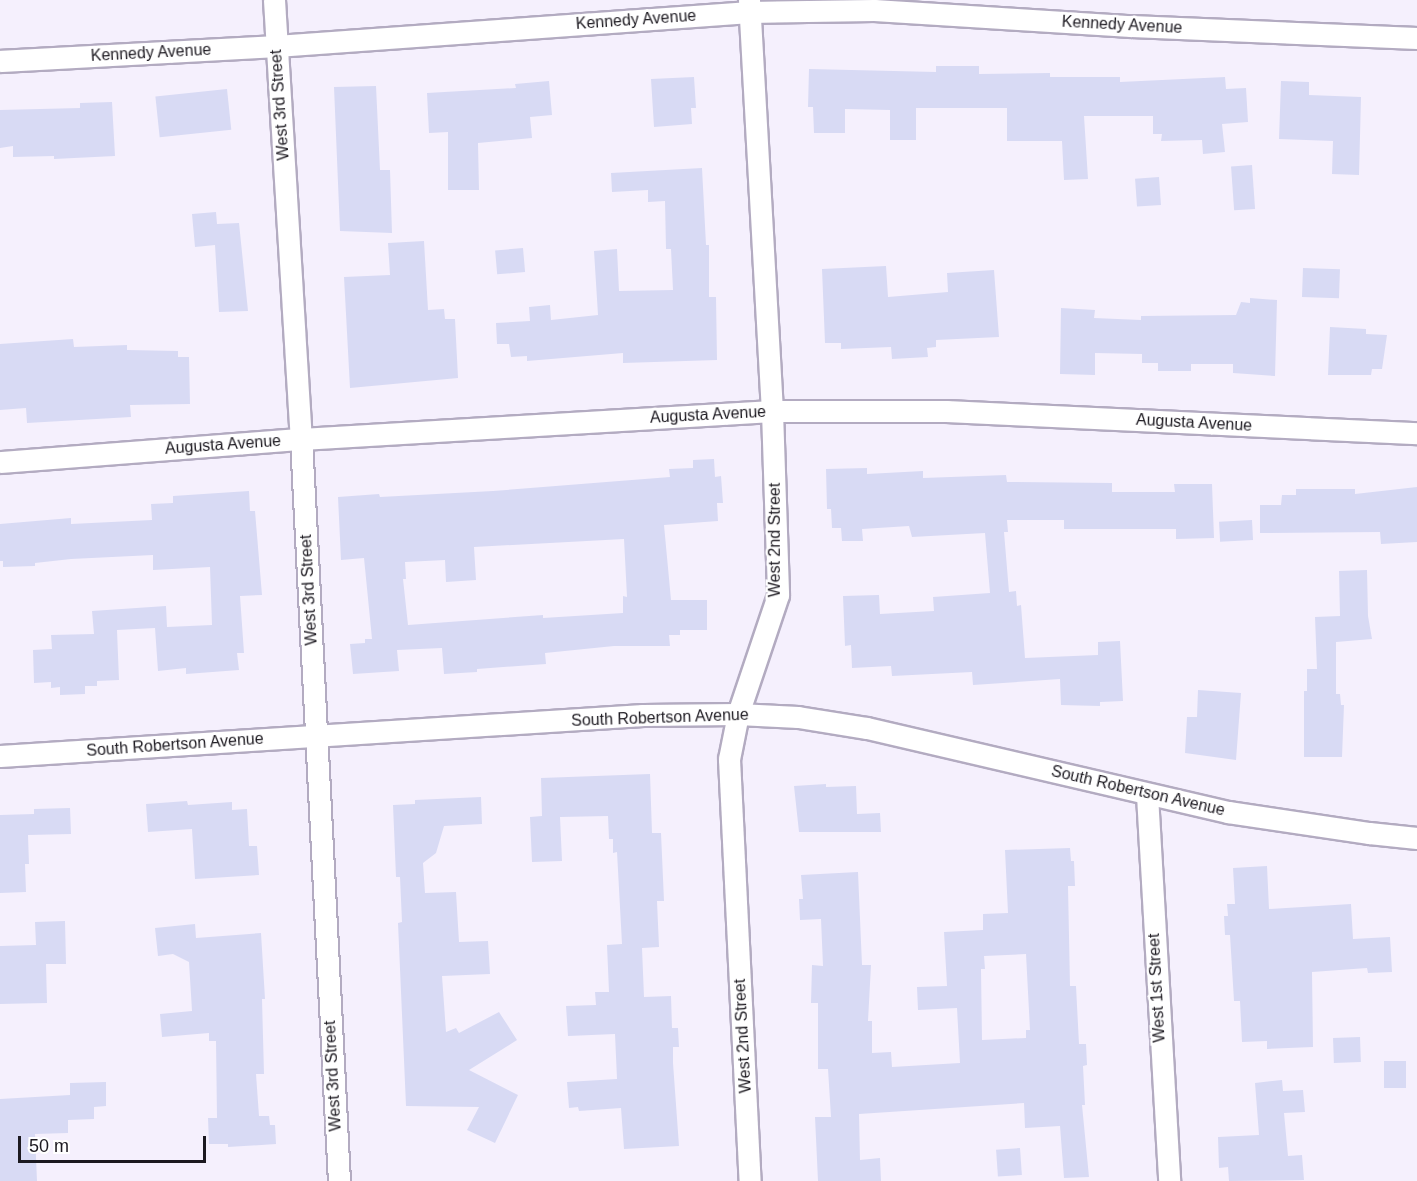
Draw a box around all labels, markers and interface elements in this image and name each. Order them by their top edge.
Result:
street label: Kennedy Avenue [575,6,697,34]
street label: Kennedy Avenue [1061,12,1183,38]
street label: Kennedy Avenue [90,40,212,66]
street label: West 3rd Street [267,49,293,161]
street label: Augusta Avenue [649,402,767,428]
street label: Augusta Avenue [1135,410,1253,436]
street label: Augusta Avenue [164,431,282,459]
street label: West 2nd Street [765,483,785,597]
street label: West 3rd Street [297,534,321,646]
street label: South Robertson Avenue [570,705,750,731]
street label: South Robertson Avenue [85,729,265,761]
street label: South Robertson Avenue [1049,762,1227,820]
street label: West 1st Street [1145,933,1169,1043]
street label: West 2nd Street [730,978,756,1094]
street label: West 3rd Street [321,1020,345,1132]
scale bar [21,1124,208,1162]
text: 50 m [29,1136,69,1156]

